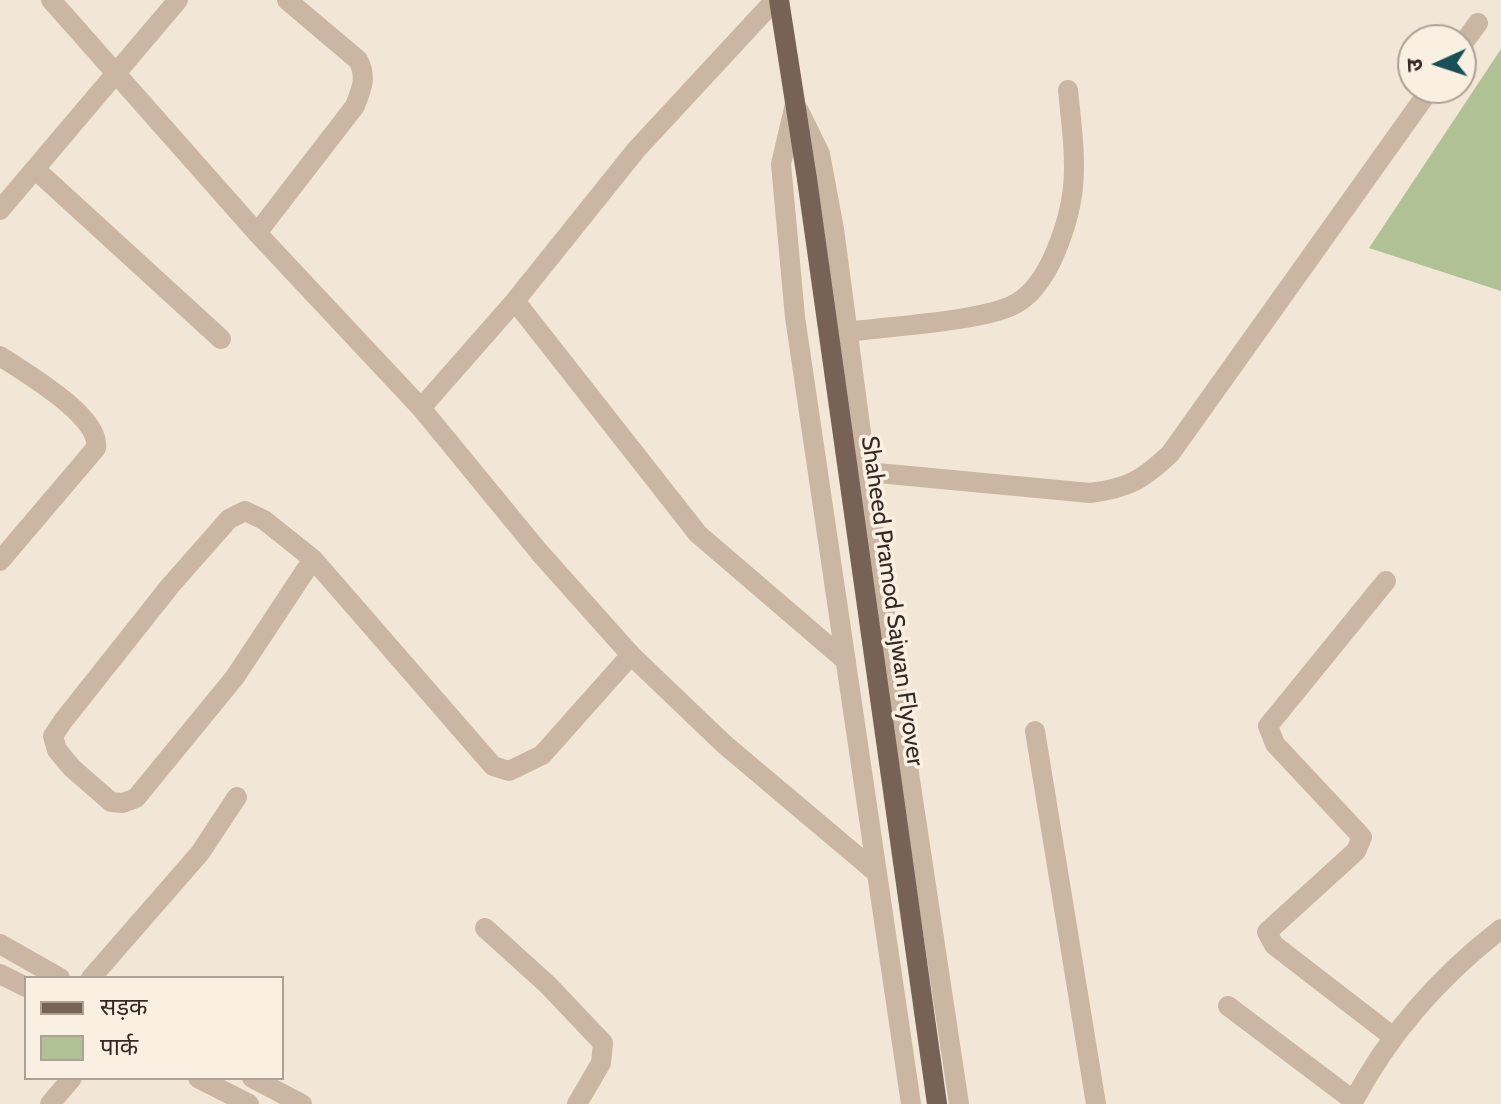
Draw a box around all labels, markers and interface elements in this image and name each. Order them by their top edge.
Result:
north arrow [1397,24,1477,104]
text: उ [1401,58,1428,72]
street label: Shaheed Pramod Sajwan Flyover [855,434,929,768]
legend [24,976,284,1080]
text: सड़क [100,992,148,1021]
text: पार्क [100,1032,138,1061]

